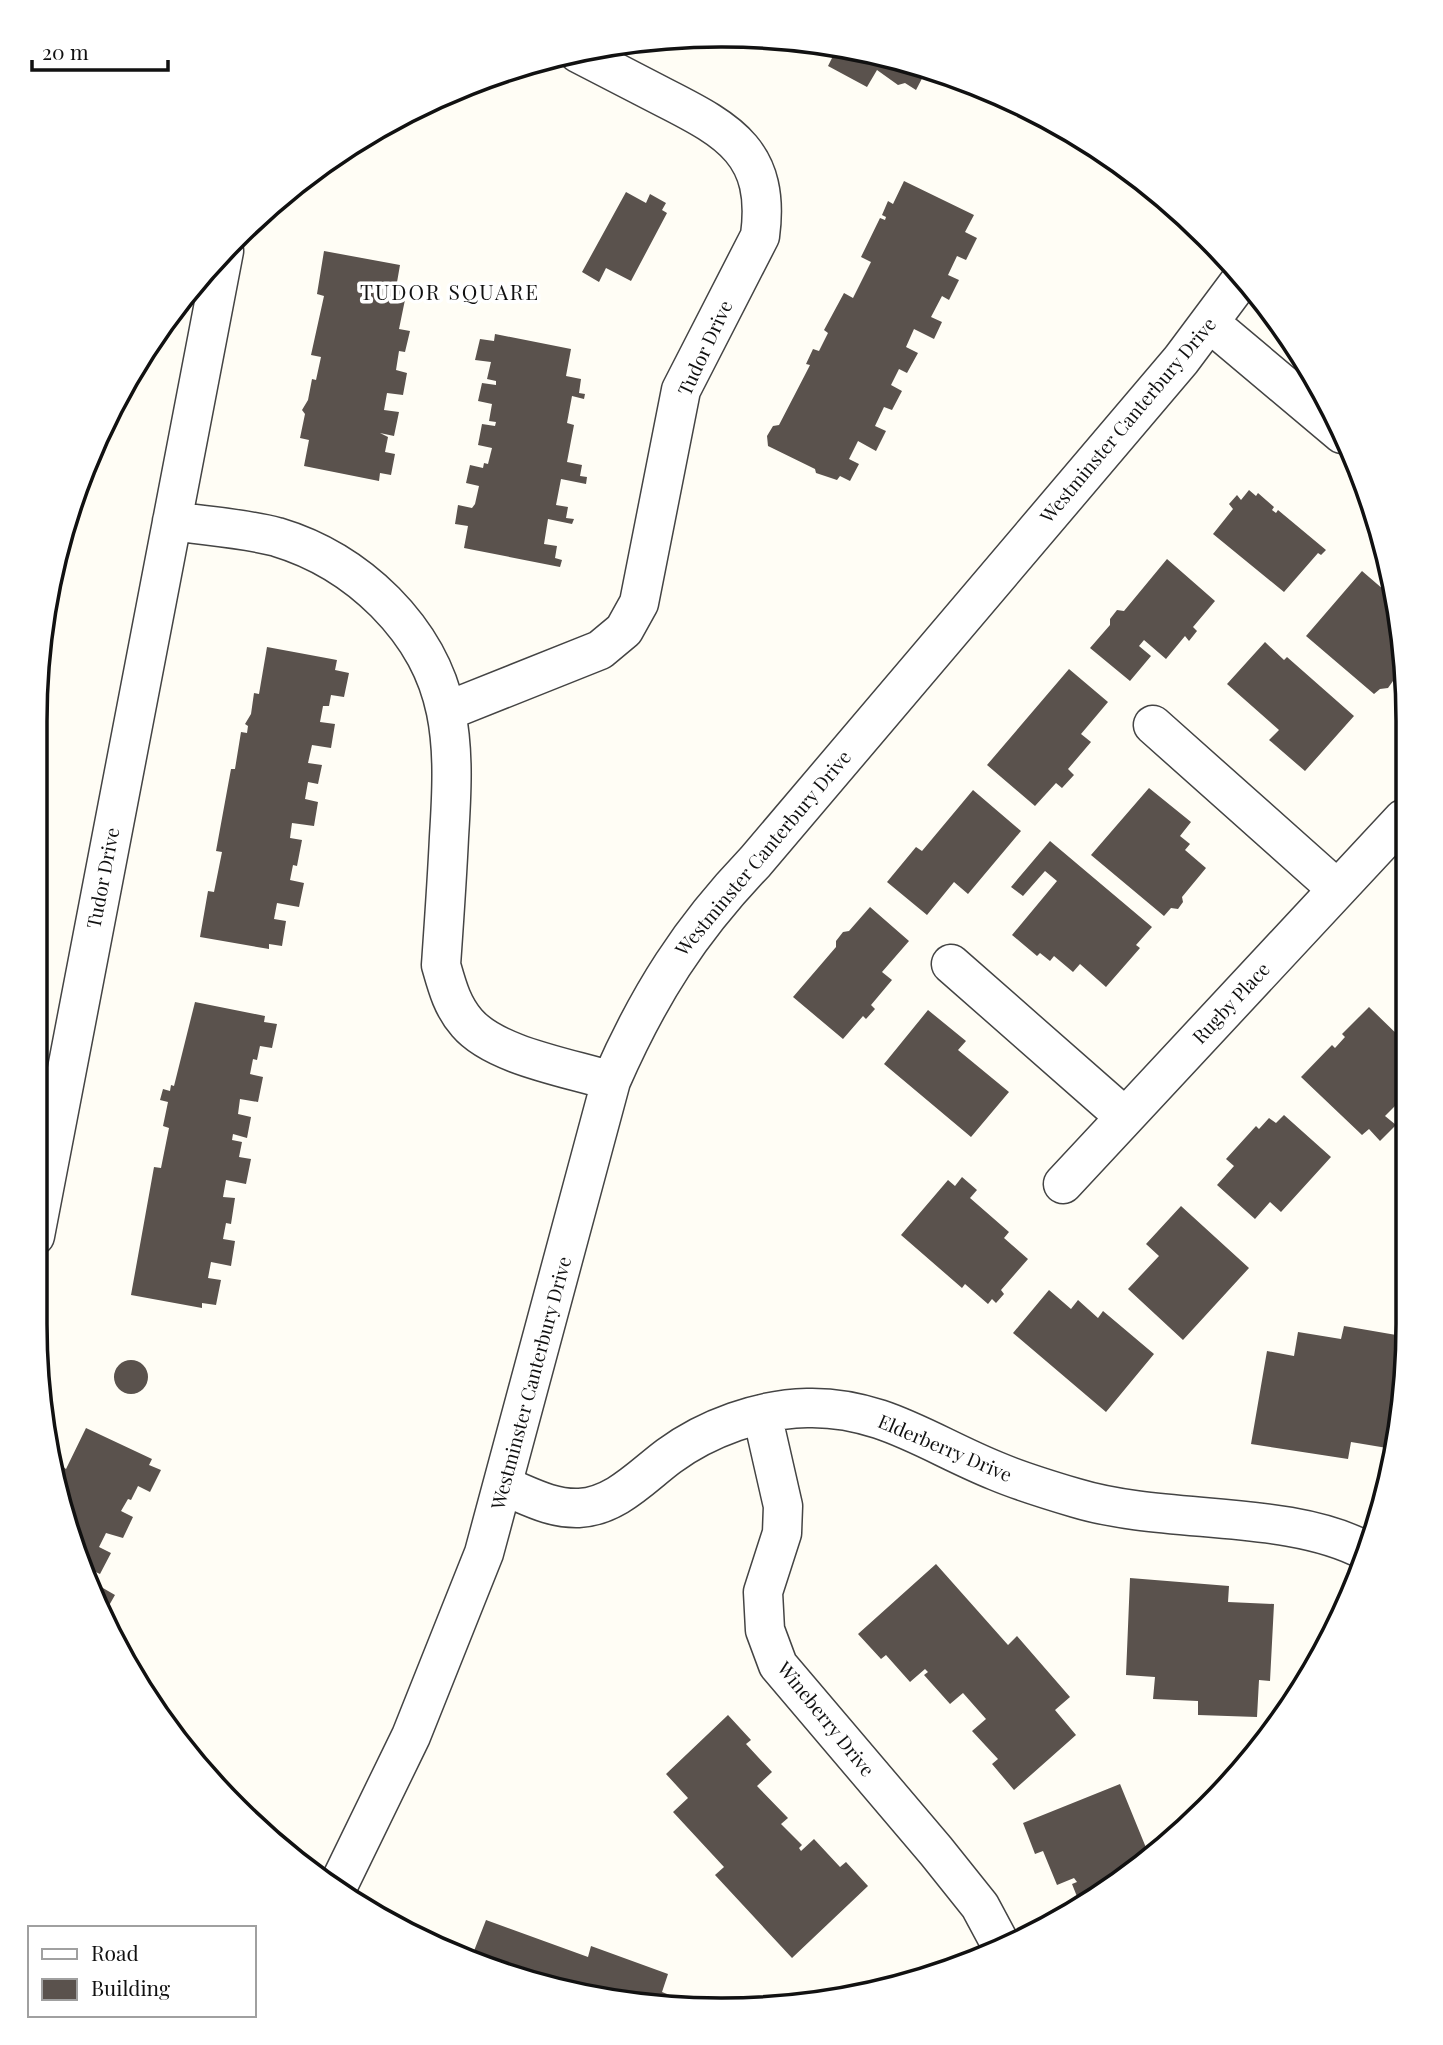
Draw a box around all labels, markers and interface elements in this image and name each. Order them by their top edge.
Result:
scale bar [32,28,168,72]
text: 20 m [42,37,89,65]
district label: TUDOR SQUARE [360,277,540,305]
street label: Tudor Drive [671,296,737,399]
street label: Westminster Canterbury Drive [1033,311,1221,528]
street label: Westminster Canterbury Drive [668,744,856,961]
street label: Tudor Drive [80,825,125,930]
street label: Rugby Place [1186,956,1275,1049]
street label: Westminster Canterbury Drive [483,1253,576,1513]
street label: Elderberry Drive [874,1407,1016,1487]
street label: Wineberry Drive [772,1655,881,1781]
legend [28,1926,256,2017]
text: Road [91,1938,139,1966]
text: Building [91,1973,170,2001]

